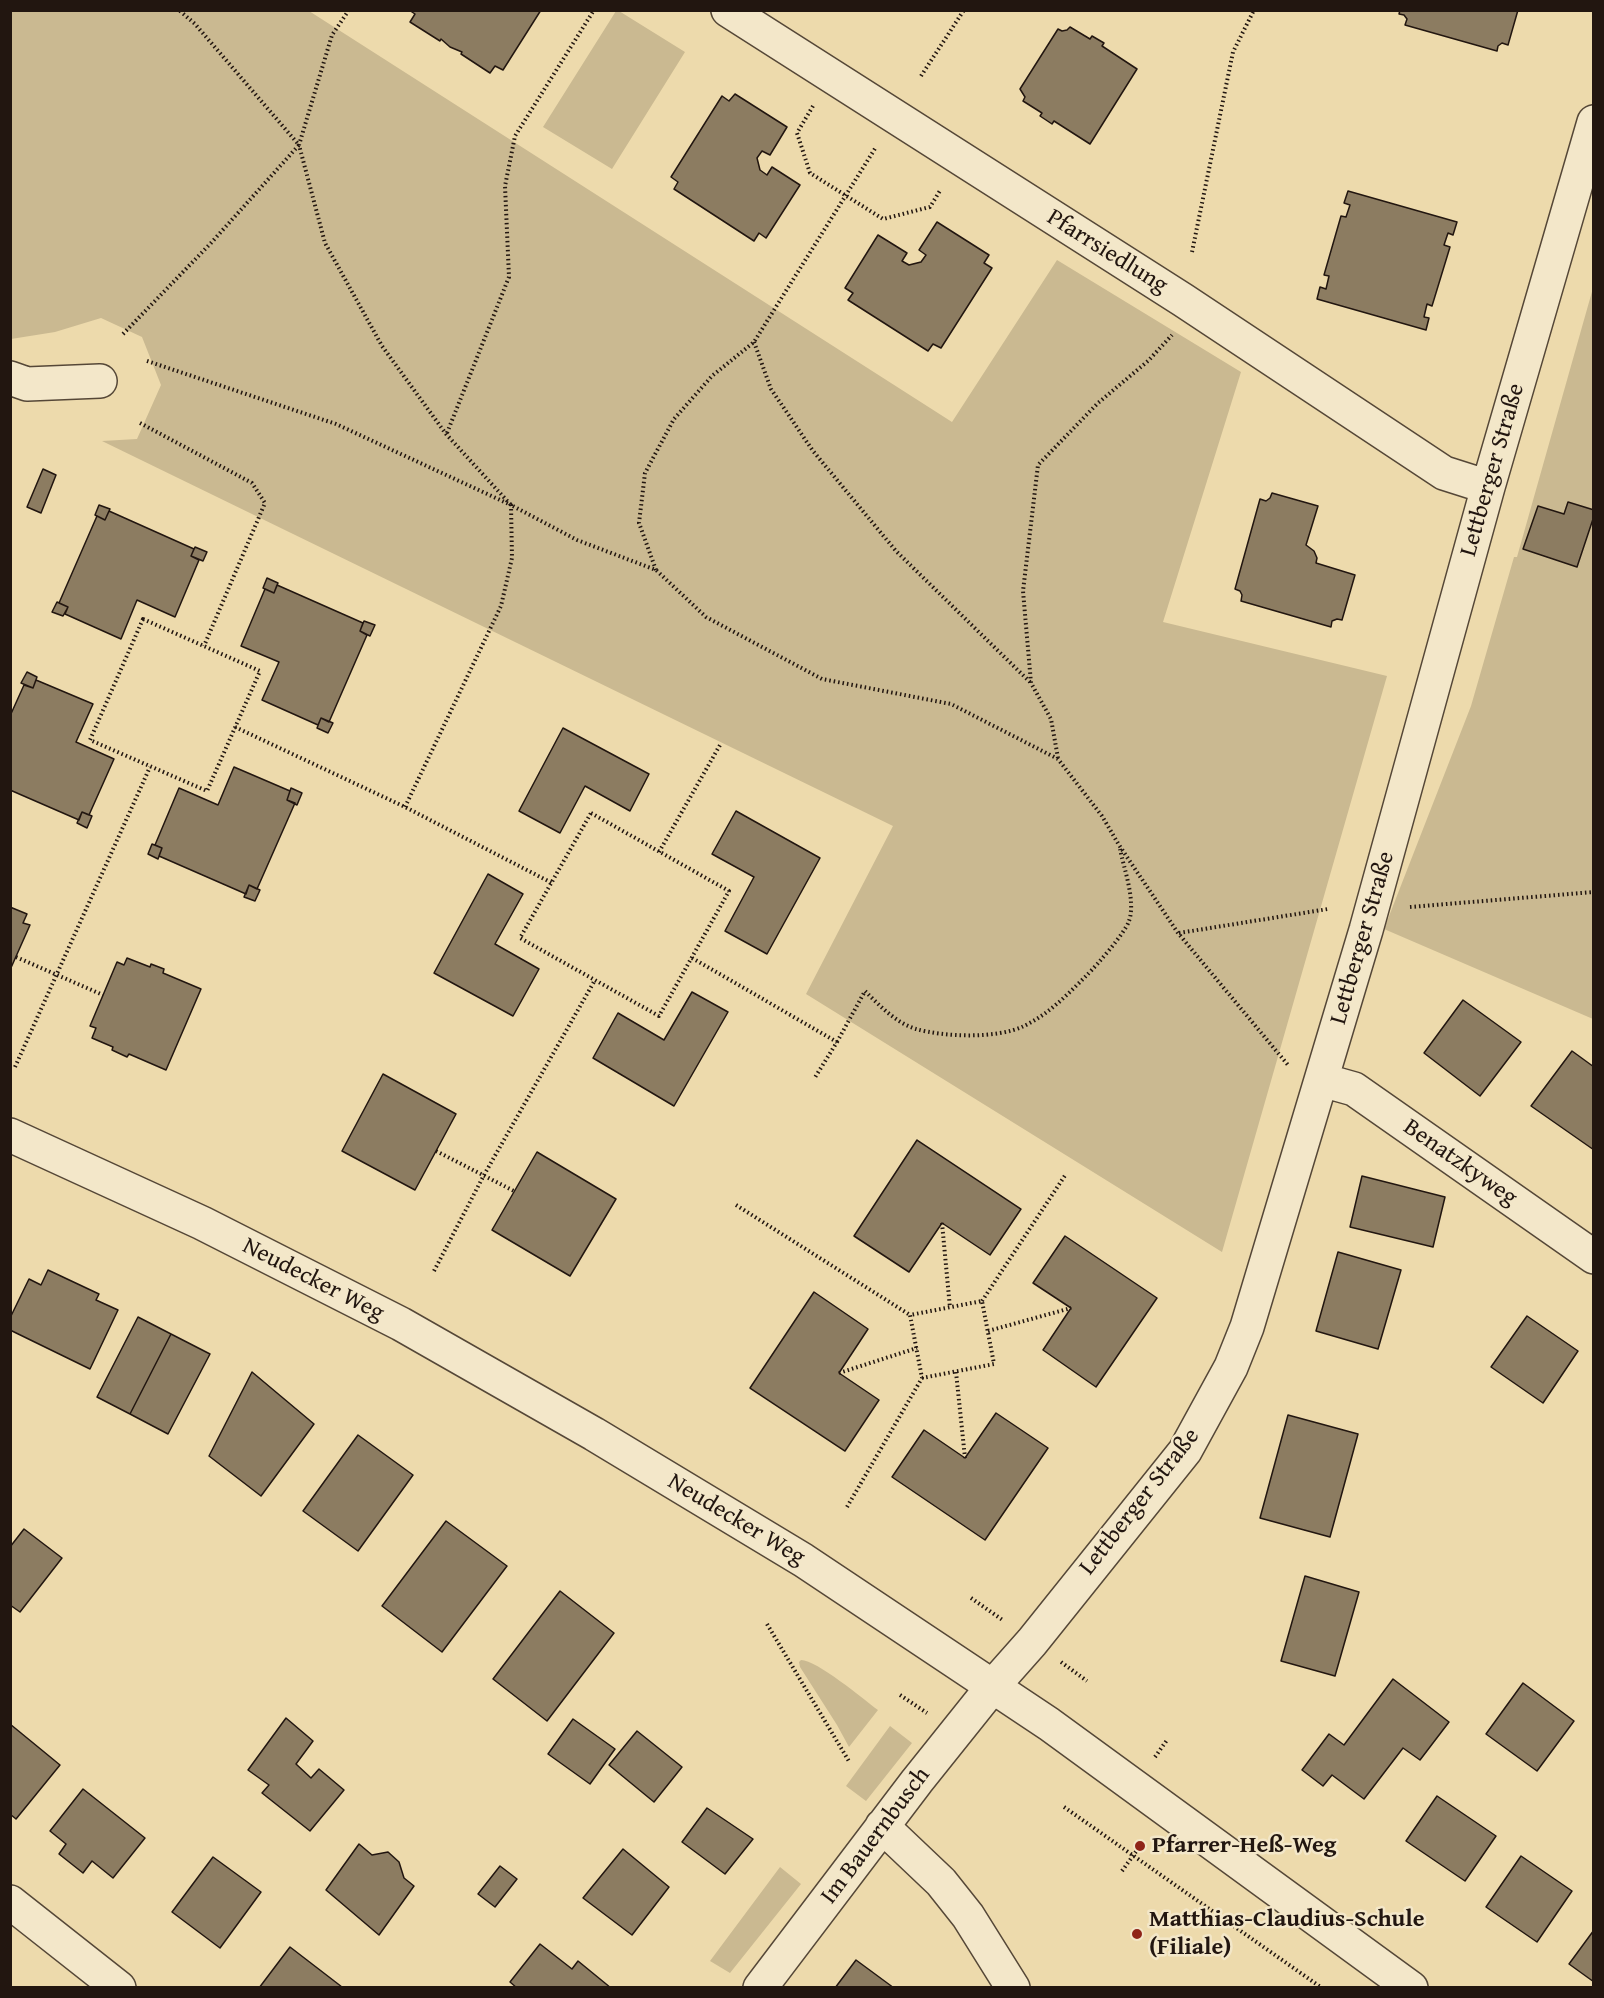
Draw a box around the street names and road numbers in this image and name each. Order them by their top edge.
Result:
street label: Pfarrsiedlung [1041,203,1173,301]
street label: Lettberger Straße [1455,380,1531,560]
street label: Lettberger Straße [1325,848,1401,1028]
street label: Benatzkyweg [1397,1113,1523,1213]
street label: Neudecker Weg [237,1232,389,1328]
street label: Lettberger Straße [1074,1423,1206,1581]
street label: Neudecker Weg [662,1468,810,1572]
street label: Im Bauernbusch [815,1762,937,1910]

